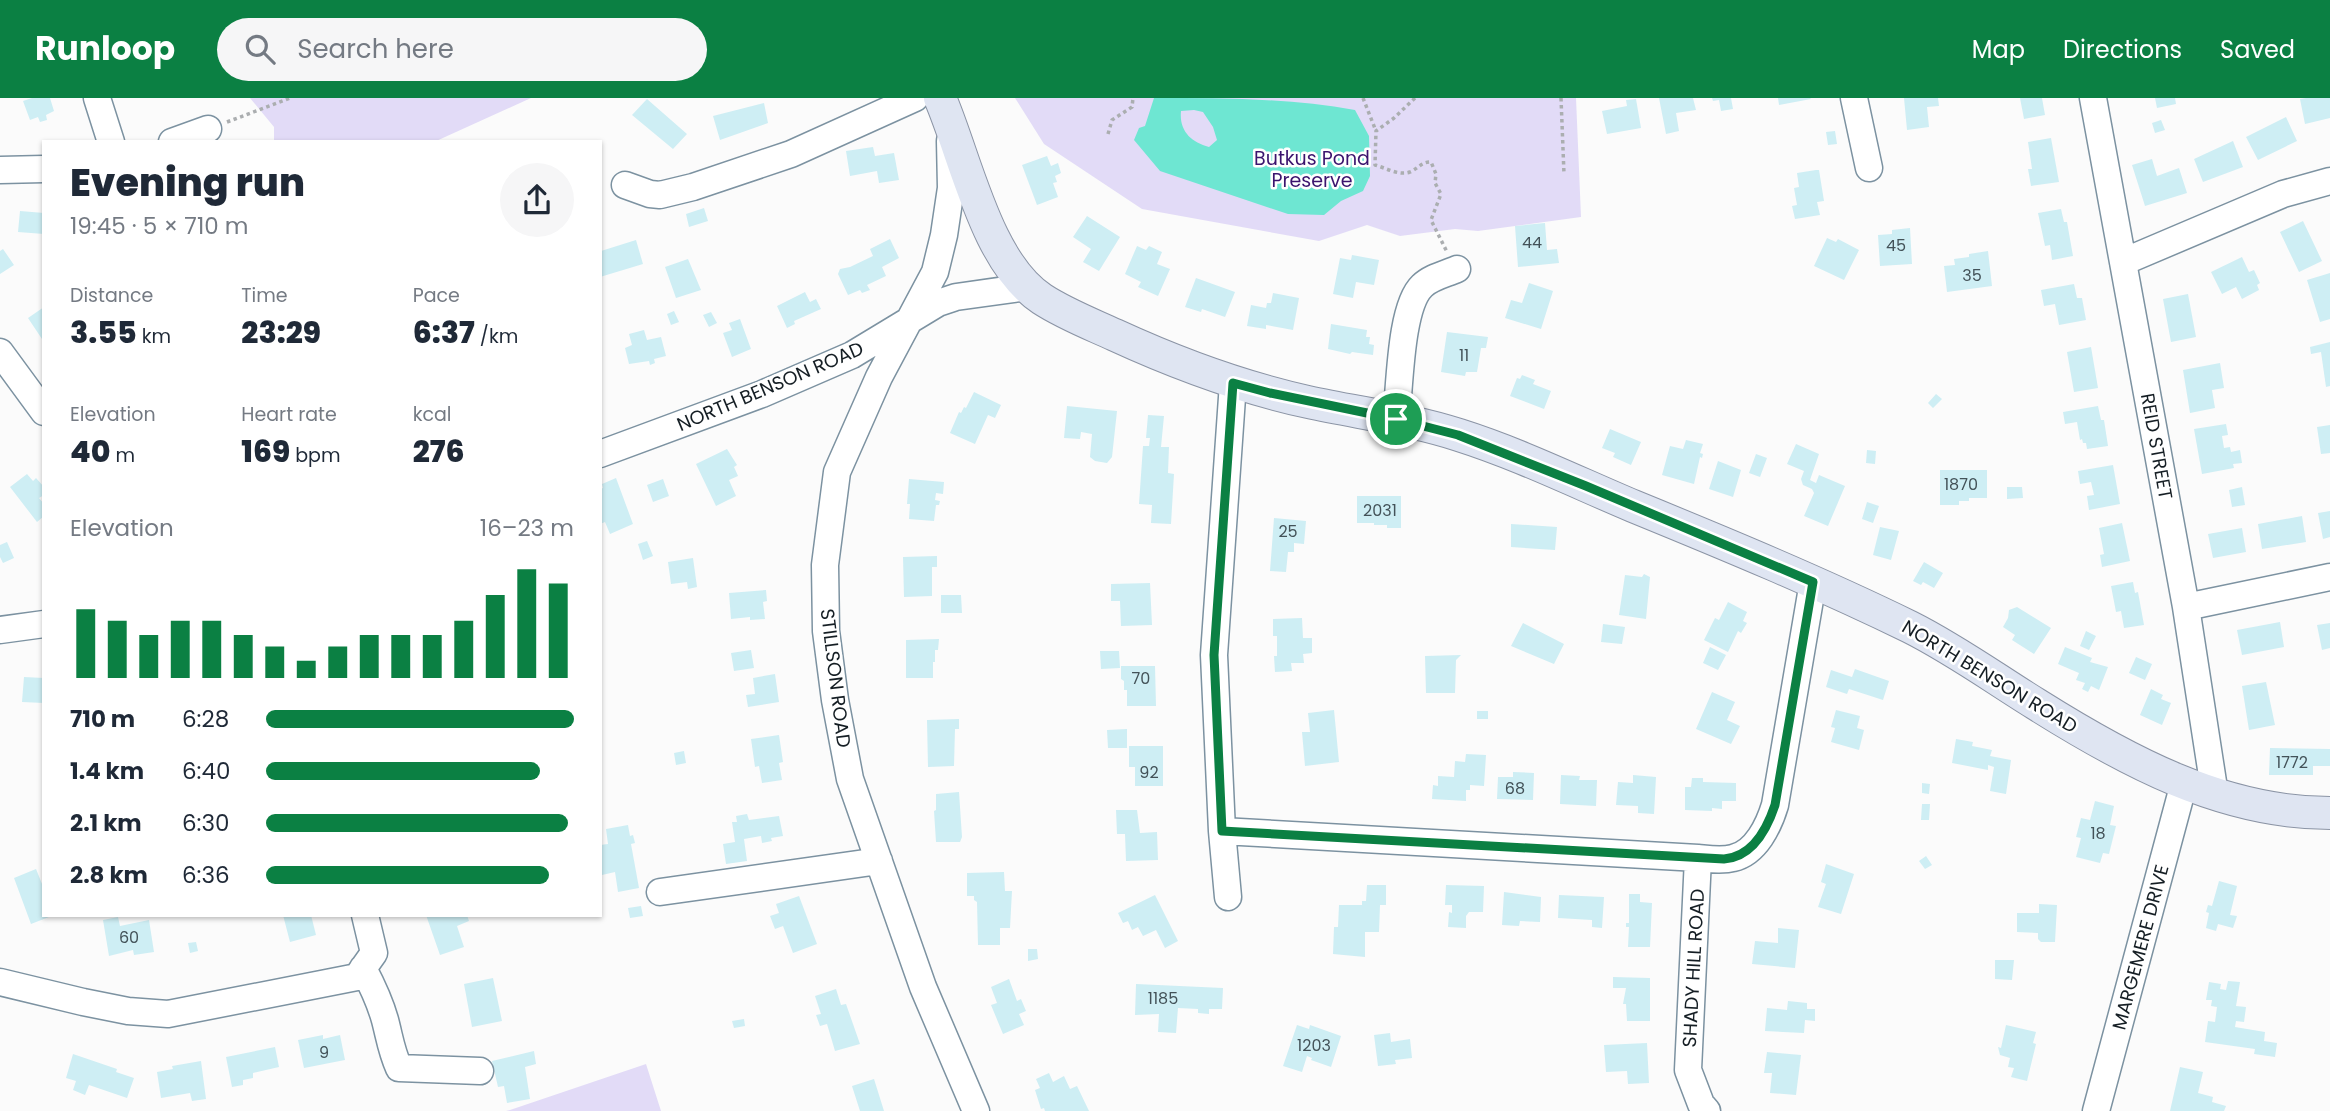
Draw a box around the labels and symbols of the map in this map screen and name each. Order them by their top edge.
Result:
park label: Butkus Pond Preserve [1254,145,1370,194]
house number: 44 [1522,231,1542,254]
house number: 45 [1886,234,1906,257]
house number: 35 [1962,264,1982,287]
street label: NORTH BENSON ROAD [673,335,868,438]
house number: 11 [1459,344,1469,367]
pin [1366,389,1426,449]
street label: REID STREET [2134,391,2179,501]
house number: 1870 [1944,473,1978,496]
house number: 2031 [1363,499,1397,522]
house number: 25 [1278,520,1298,543]
street label: STILLSON ROAD [814,607,857,749]
street label: NORTH BENSON ROAD [1897,613,2083,740]
house number: 70 [1132,667,1150,690]
house number: 1772 [2276,751,2308,774]
house number: 92 [1139,761,1159,784]
house number: 68 [1505,777,1525,800]
house number: 18 [2090,822,2106,845]
street label: MARGEMERE DRIVE [2105,862,2176,1033]
street label: SHADY HILL ROAD [1676,888,1711,1048]
house number: 60 [119,926,139,949]
house number: 1185 [1148,987,1178,1010]
house number: 1203 [1297,1034,1331,1057]
house number: 9 [319,1041,329,1064]

